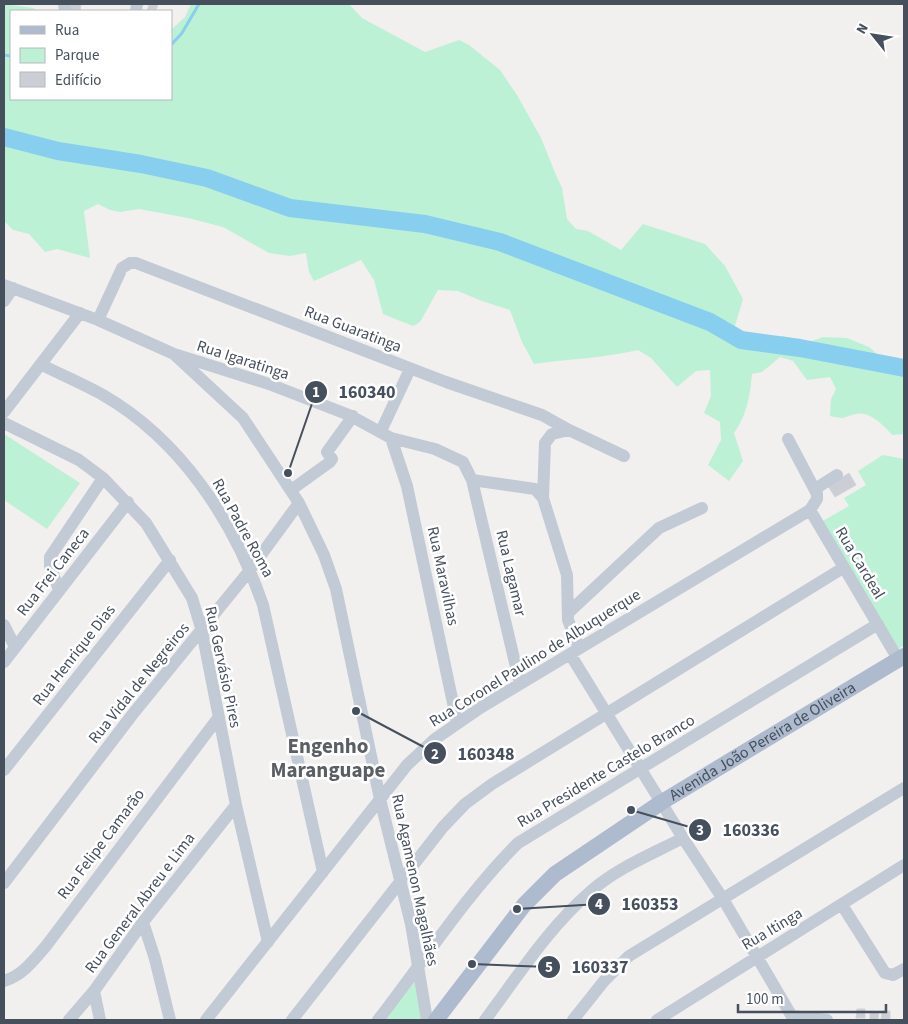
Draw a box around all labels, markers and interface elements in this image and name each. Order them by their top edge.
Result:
legend [10,10,172,100]
north arrow [848,10,898,60]
text: Rua [55,20,79,41]
text: N [852,20,874,38]
text: Parque [55,45,99,66]
text: Edifício [55,70,102,91]
street label: Rua Guaratinga [301,300,405,358]
street label: Rua Igaratinga [194,335,292,385]
callout: 160340 [304,376,406,409]
text: 160340 [338,380,396,405]
text: 1 [312,382,320,403]
street label: Rua Padre Roma [207,475,279,581]
street label: Rua Frei Caneca [12,523,94,621]
street label: Rua Cardeal [830,523,890,603]
street label: Rua Maravilhas [422,524,464,628]
street label: Rua Lagamar [490,528,532,619]
street label: Rua Coronel Paulino de Albuquerque [425,584,645,732]
street label: Rua Henrique Dias [27,600,121,710]
street label: Rua Gervásio Pires [199,604,247,730]
street label: Rua Vidal de Negreiros [83,618,195,748]
street label: Avenida João Pereira de Oliveira [665,677,860,806]
street label: Rua Presidente Castelo Branco [513,709,699,833]
district label: Engenho Maranguape [270,731,386,785]
callout: 160348 [423,737,525,770]
text: 160348 [457,742,515,767]
text: 2 [431,744,439,765]
street label: Rua Felipe Camarão [52,784,150,904]
street label: Rua Agamenon Magalhães [386,792,444,968]
callout: 160336 [688,814,790,847]
text: 160336 [722,818,780,843]
text: 3 [696,820,704,841]
street label: Rua General Abreu e Lima [80,828,200,978]
callout: 160353 [586,887,688,920]
text: 160353 [621,892,679,917]
text: 4 [595,894,603,915]
street label: Rua Itinga [738,902,806,956]
callout: 160337 [536,950,638,983]
text: 160337 [571,955,629,980]
text: 5 [545,957,553,978]
scale bar [738,982,886,1014]
text: 100 m [746,989,784,1010]

